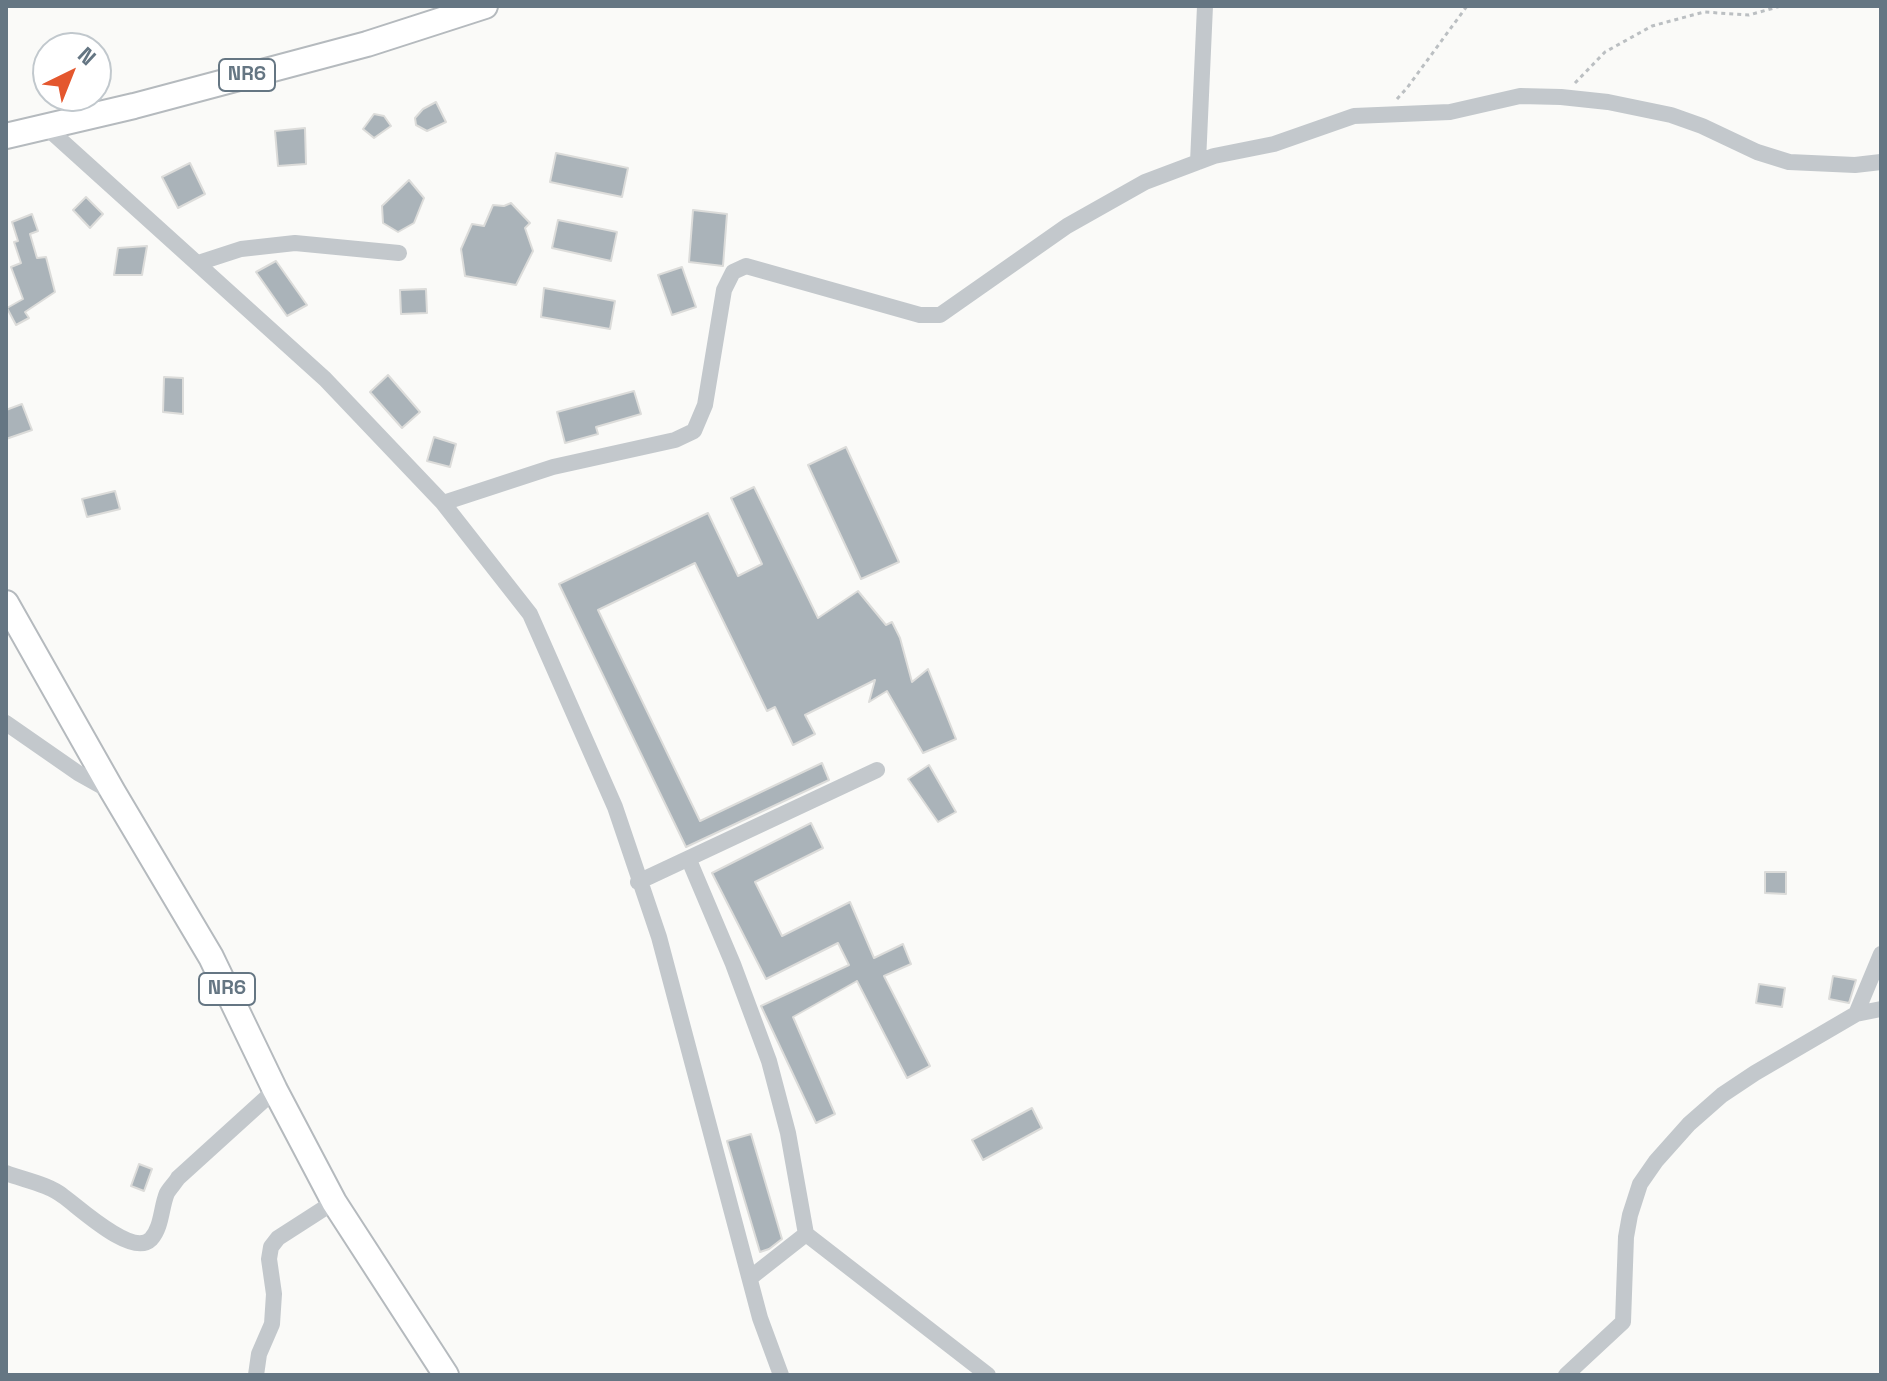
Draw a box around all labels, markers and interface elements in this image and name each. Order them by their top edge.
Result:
north arrow [32,32,112,112]
text: N [72,41,102,71]
road number: NR6 [219,59,275,91]
road number: NR6 [199,973,255,1005]

